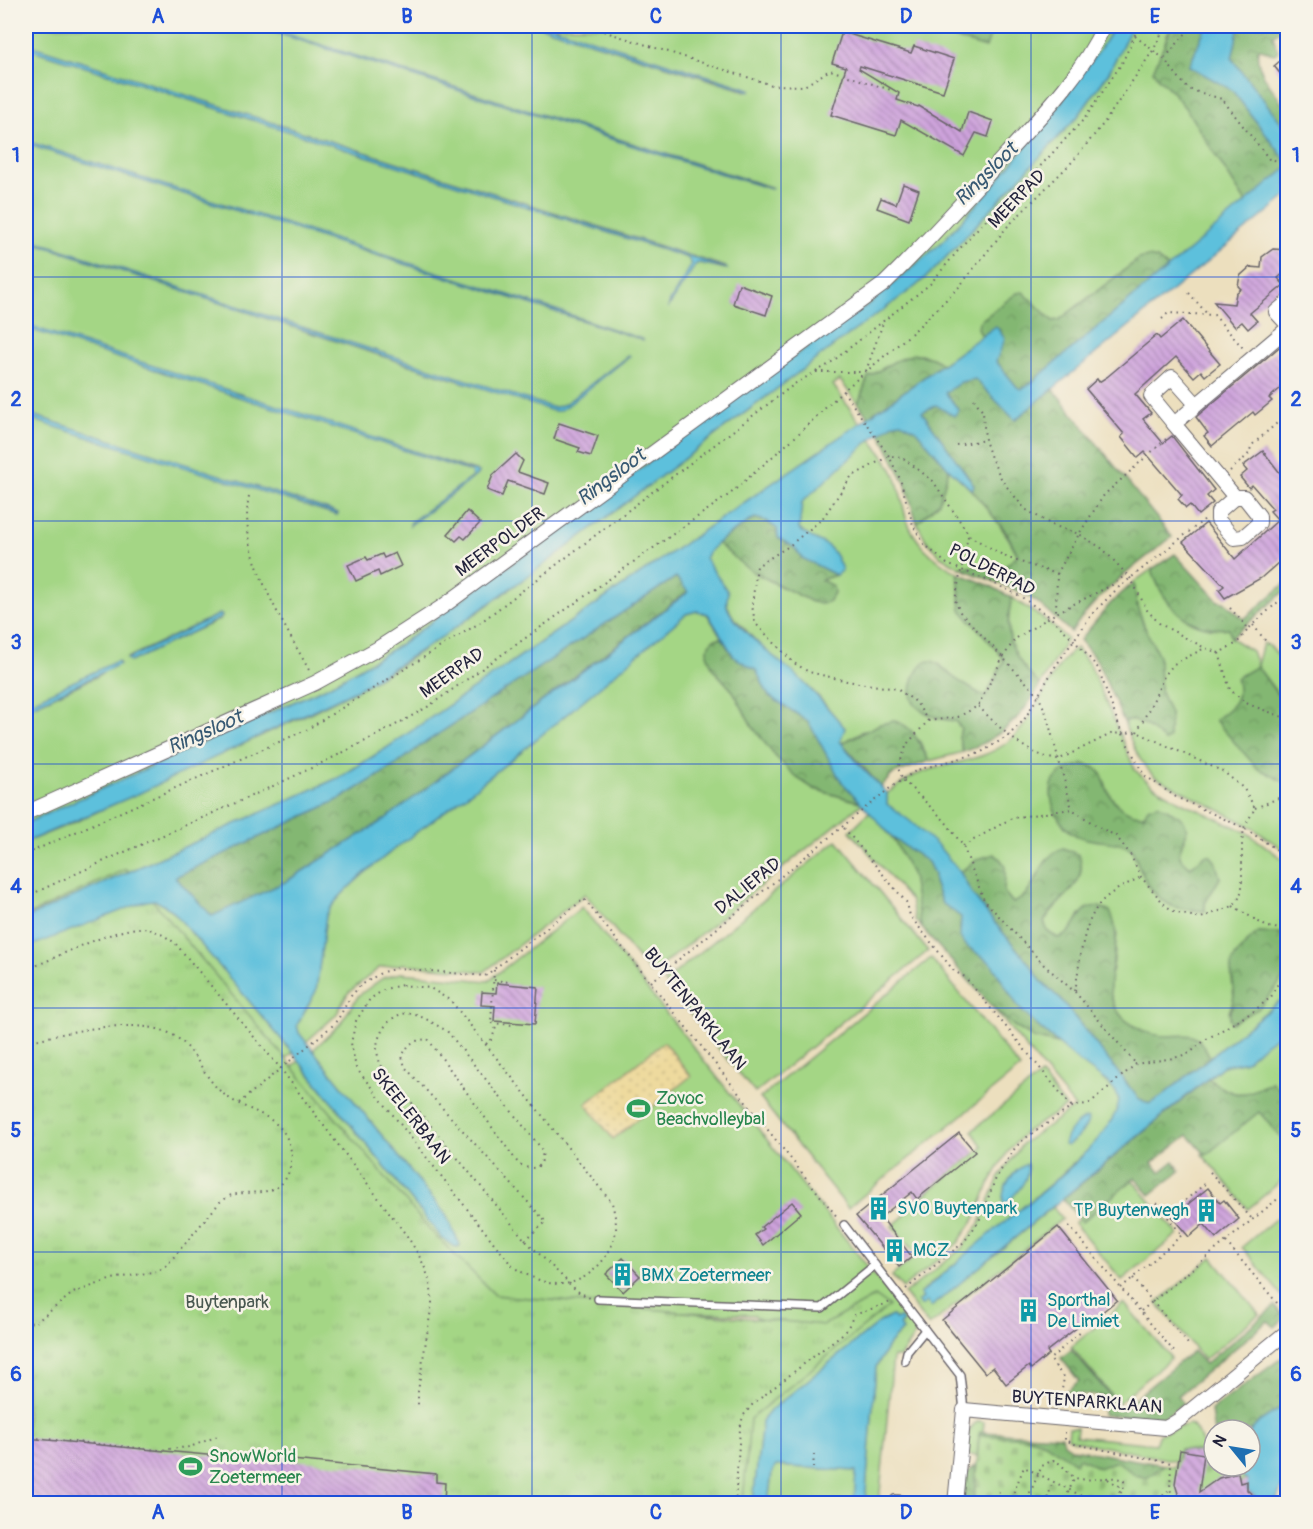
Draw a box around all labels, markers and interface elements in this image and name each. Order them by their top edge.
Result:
text: A [152,4,165,29]
text: B [401,4,413,29]
text: C [650,4,662,29]
text: D [900,4,913,29]
text: E [1150,4,1161,29]
water label: Ringsloot [949,136,1024,211]
text: 1 [12,143,20,168]
text: 1 [1292,143,1300,168]
street label: MEERPAD [983,165,1051,233]
text: 2 [10,387,22,412]
text: 2 [1290,387,1302,412]
water label: Ringsloot [572,442,652,511]
street label: MEERPOLDER [451,502,549,582]
street label: POLDERPAD [945,539,1039,601]
text: 3 [10,630,22,655]
text: 3 [1290,630,1302,655]
street label: MEERPAD [415,643,489,703]
water label: Ringsloot [164,704,248,760]
street label: DALIEPAD [710,852,786,920]
text: 4 [10,874,22,899]
text: 4 [1290,874,1302,899]
street label: BUYTENPARKLAAN [639,943,751,1075]
street label: SKEELERBAAN [366,1063,456,1169]
place label: Zovoc Beachvolleybal [656,1087,765,1131]
sports icon: Zovoc Beachvolleybal [625,1095,651,1121]
text: 5 [11,1118,22,1143]
text: 5 [1291,1118,1302,1143]
building icon: SVO Buytenpark [866,1195,892,1221]
place label: SVO Buytenpark [897,1197,1018,1220]
building icon: TP Buytenwegh [1194,1197,1220,1223]
place label: TP Buytenwegh [1074,1199,1189,1222]
building icon: MCZ [882,1237,908,1263]
place label: MCZ [913,1239,949,1262]
building icon: BMX Zoetermeer [610,1262,636,1288]
place label: BMX Zoetermeer [641,1264,772,1287]
place label: Sporthal De Limiet [1047,1289,1120,1333]
park label: Buytenpark [185,1291,269,1314]
building icon: Sporthal De Limiet [1016,1297,1042,1323]
text: 6 [10,1362,22,1387]
text: 6 [1290,1362,1302,1387]
street label: BUYTENPARKLAAN [1011,1385,1163,1419]
north arrow [1202,1418,1262,1478]
text: N [1209,1431,1231,1451]
place label: SnowWorld Zoetermeer [209,1445,302,1489]
sports icon: SnowWorld Zoetermeer [178,1453,204,1479]
text: A [152,1500,165,1525]
text: B [401,1500,413,1525]
text: C [650,1500,662,1525]
text: D [900,1500,913,1525]
text: E [1150,1500,1161,1525]

